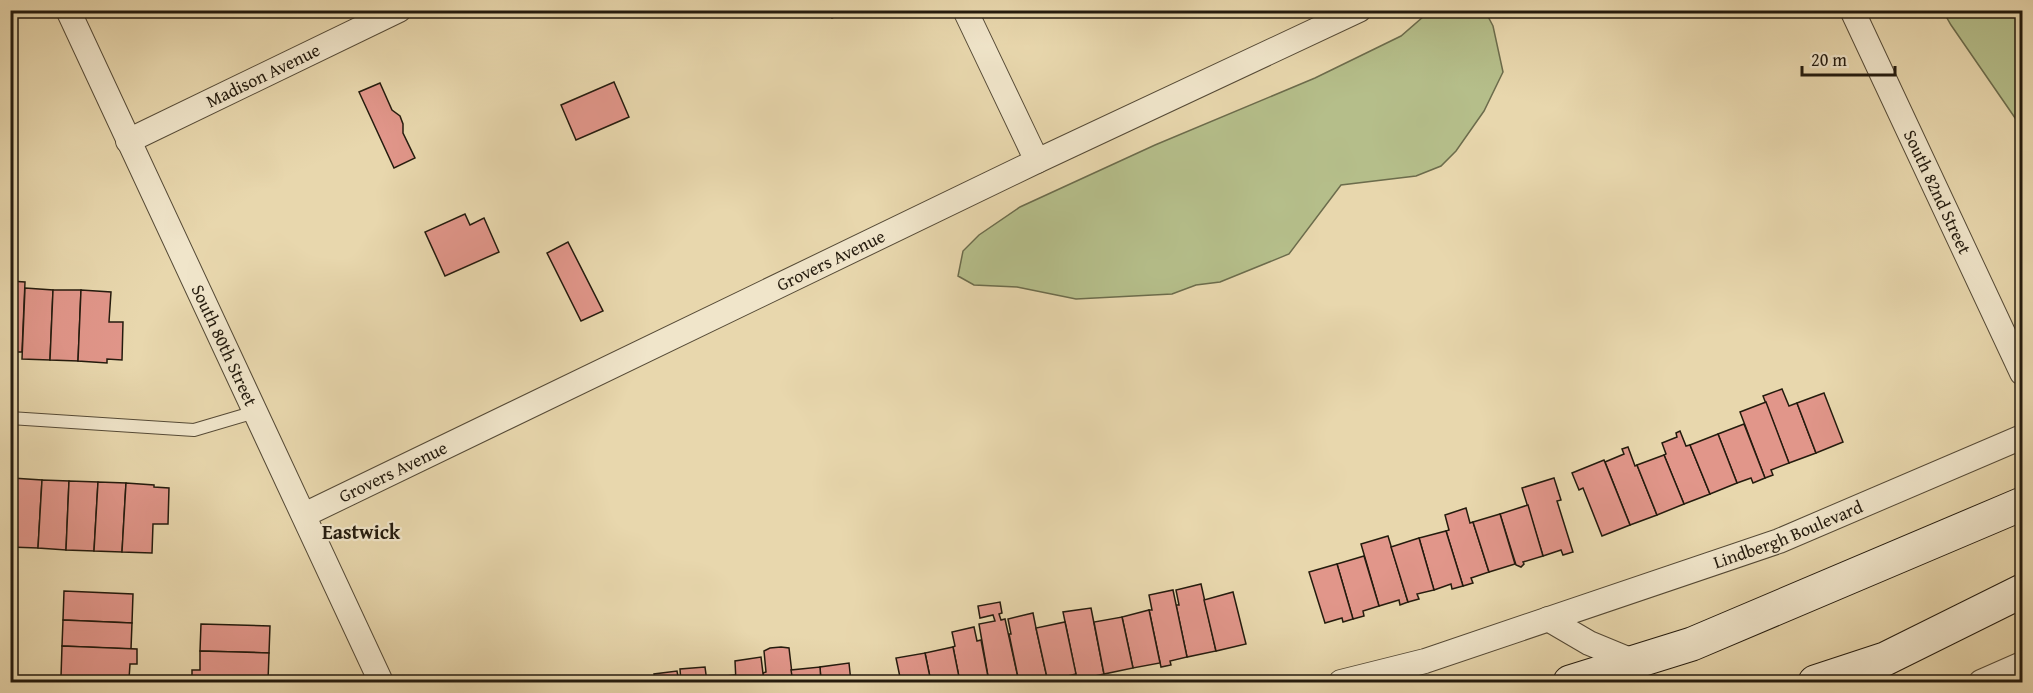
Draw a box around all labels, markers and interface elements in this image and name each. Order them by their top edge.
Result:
street label: Madison Avenue [201,36,324,114]
scale bar [1802,39,1895,77]
text: 20 m [1811,46,1847,73]
street label: South 82nd Street [1897,125,1979,259]
street label: Grovers Avenue [772,222,889,298]
street label: South 80th Street [185,280,265,411]
street label: Grovers Avenue [334,434,452,509]
street label: Lindbergh Boulevard [1710,493,1867,575]
district label: Eastwick [322,517,401,546]

